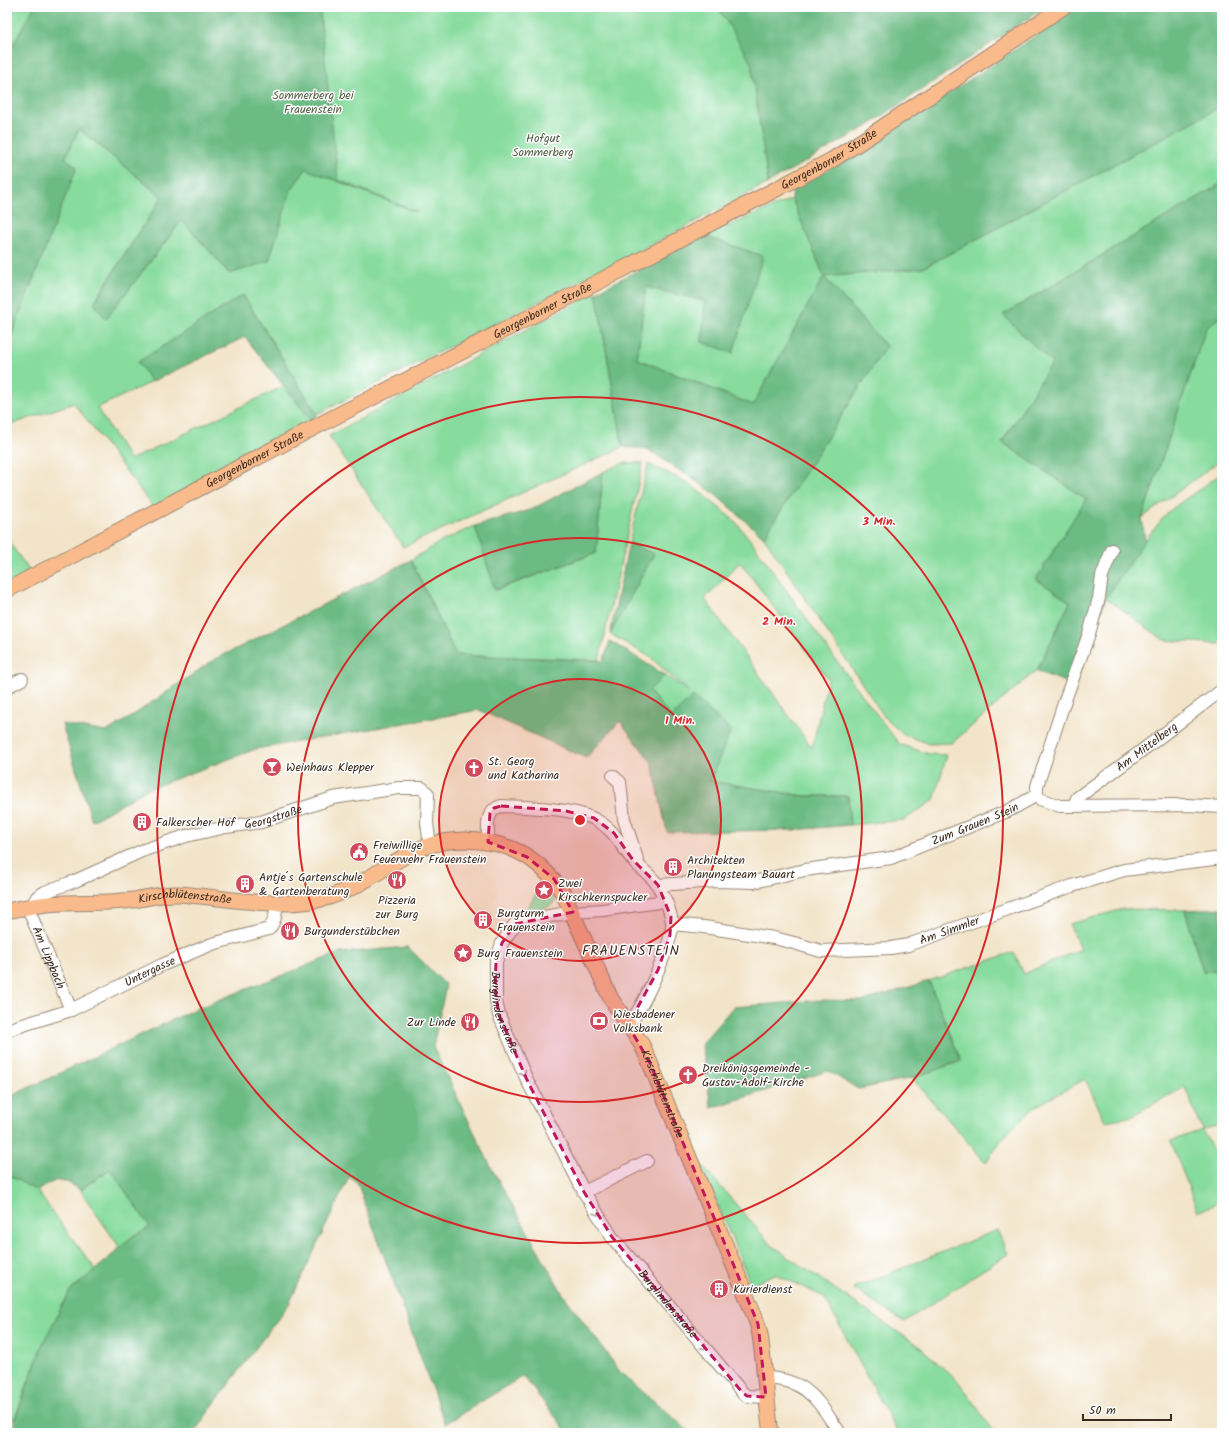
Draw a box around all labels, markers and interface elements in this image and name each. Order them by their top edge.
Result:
park label: Sommerberg bei Frauenstein [272,86,355,119]
street label: Georgenborner Straße [777,124,882,195]
park label: Hofgut Sommerberg [512,129,574,162]
street label: Georgenborner Straße [490,277,596,344]
street label: Georgenborner Straße [202,425,308,493]
text: 3 Min. [862,512,896,531]
text: 2 Min. [762,612,796,631]
text: 1 Min. [665,711,695,730]
street label: Am Mittelberg [1112,718,1182,777]
place label: St. Georg und Katharina [488,752,560,785]
bar icon: Weinhaus Klepper [261,756,283,778]
church icon: St. Georg und Katharina [463,757,485,779]
place label: Weinhaus Klepper [286,758,375,777]
street label: Zum Grauen Stein [929,798,1022,851]
street label: Georgstraße [243,800,305,834]
building icon: Falkerscher Hof [131,811,153,833]
place label: Falkerscher Hof [156,813,236,832]
centre of rings [573,813,587,827]
place label: Freiwillige Feuerwehr Frauenstein [373,836,486,869]
public building icon: Freiwillige Feuerwehr Frauenstein [348,841,370,863]
place label: Architekten Planungsteam Bauart [687,851,795,884]
building icon: Architekten Planungsteam Bauart [662,856,684,878]
place label: Antje´s Gartenschule & Gartenberatung [259,868,363,901]
restaurant icon: Pizzeria zur Burg [386,869,408,891]
building icon: Antje´s Gartenschule & Gartenberatung [234,873,256,895]
place label: Zwei Kirschkernspucker [558,874,648,907]
place icon: Zwei Kirschkernspucker [533,879,555,901]
street label: Kirschblütenstraße [136,885,233,910]
place label: Pizzeria zur Burg [376,891,419,924]
place label: Burgturm Frauenstein [497,904,555,937]
building icon: Burgturm Frauenstein [472,909,494,931]
street label: Am Simmler [917,911,983,950]
restaurant icon: Burgunderstübchen [279,920,301,942]
place label: Burgunderstübchen [304,922,400,941]
street label: Am Lippbach [27,924,70,992]
district label: FRAUENSTEIN [582,940,680,962]
place icon: Burg Frauenstein [452,942,474,964]
place label: Burg Frauenstein [477,944,563,963]
street label: Untergasse [121,951,179,992]
street label: Burglindenstraße [486,971,524,1057]
place label: Wiesbadener Volksbank [613,1005,676,1038]
bank icon: Wiesbadener Volksbank [588,1010,610,1032]
restaurant icon: Zur Linde [459,1011,481,1033]
place label: Zur Linde [407,1013,457,1032]
street label: Kirschblütenstraße [635,1047,689,1142]
place label: Dreikönigsgemeinde - Gustav-Adolf-Kirche [702,1059,811,1092]
church icon: Dreikönigsgemeinde - Gustav-Adolf-Kirche [677,1064,699,1086]
one-way arrow [519,1069,527,1076]
one-way arrow [592,1209,600,1216]
street label: Burglindenstraße [633,1265,703,1343]
building icon: Kurierdienst [708,1278,730,1300]
place label: Kurierdienst [733,1280,793,1299]
one-way arrow [700,1342,707,1350]
scale bar [1083,1396,1171,1422]
text: 50 m [1089,1401,1116,1420]

